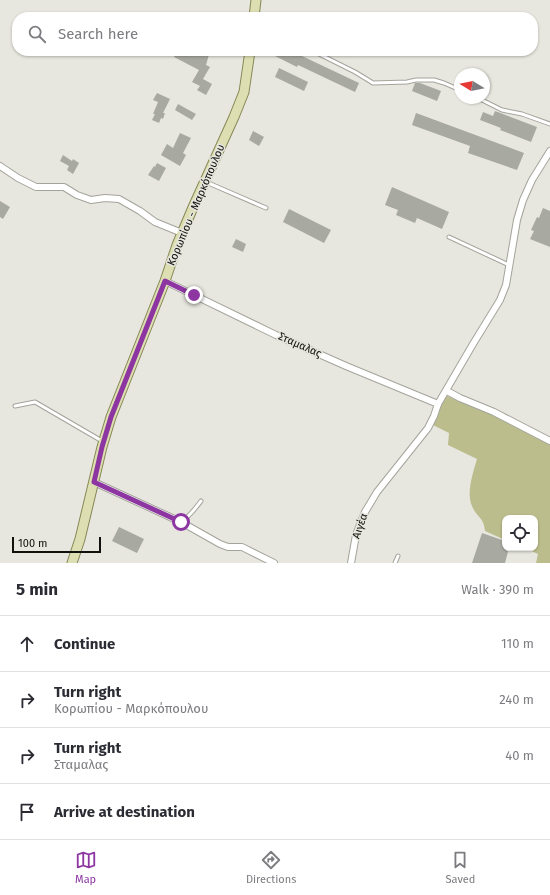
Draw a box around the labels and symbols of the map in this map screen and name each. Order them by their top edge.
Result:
north arrow [454,68,490,104]
street label: Κορωπίου - Μαρκόπουλου [165,142,227,268]
route end [185,286,203,304]
street label: Σταμαλας [276,330,324,360]
street label: Αιγέα [350,511,371,540]
route start [172,513,190,531]
scale bar [12,535,101,554]

